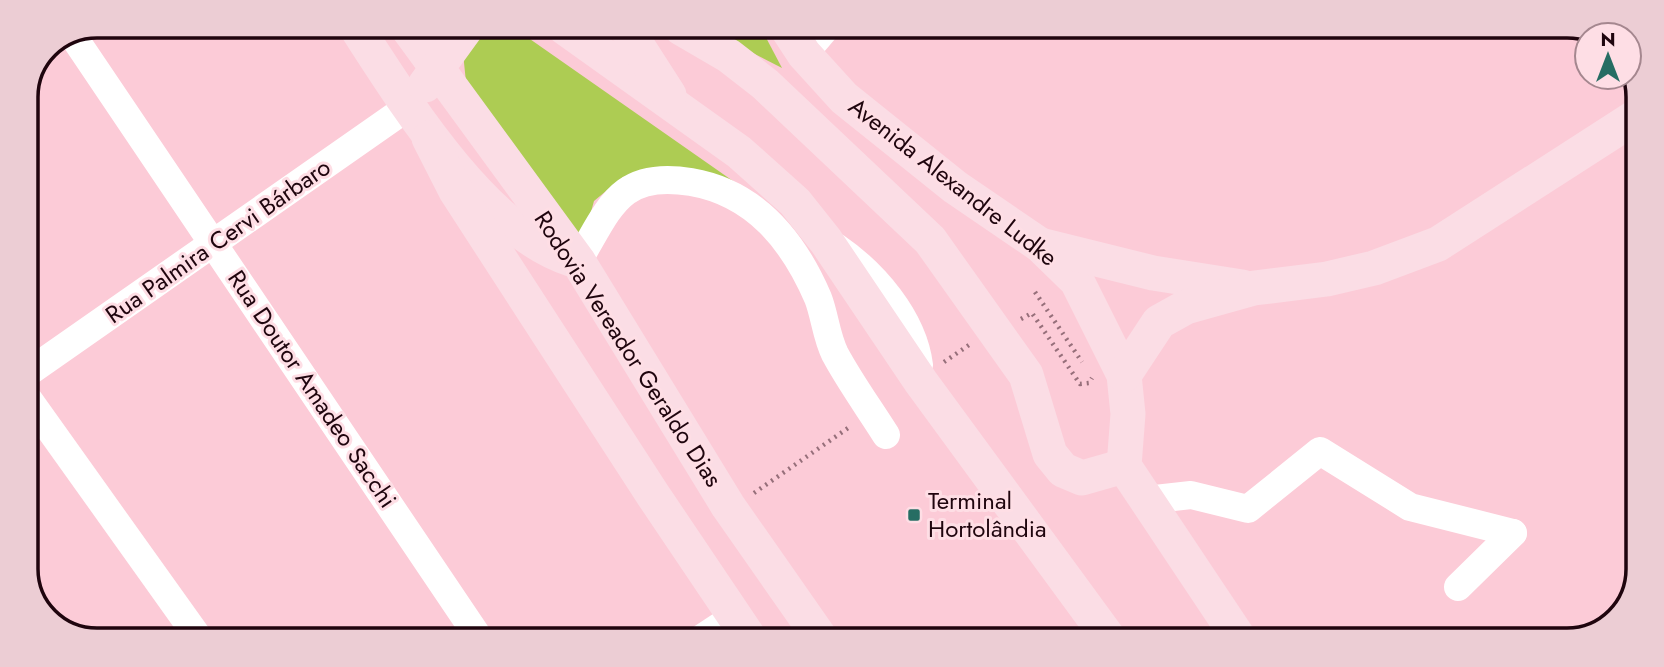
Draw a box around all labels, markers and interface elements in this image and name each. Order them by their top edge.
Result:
north arrow [1573,21,1643,91]
text: N [1600,26,1616,53]
street label: Avenida Alexandre Ludke [842,89,1065,274]
street label: Rua Palmira Cervi Bárbaro [98,150,337,332]
street label: Rodovia Vereador Geraldo Dias [526,204,731,494]
street label: Rua Doutor Amadeo Sacchi [220,263,405,515]
place label: Terminal Hortolândia [928,483,1047,546]
marker: Terminal Hortolândia [906,507,922,523]

